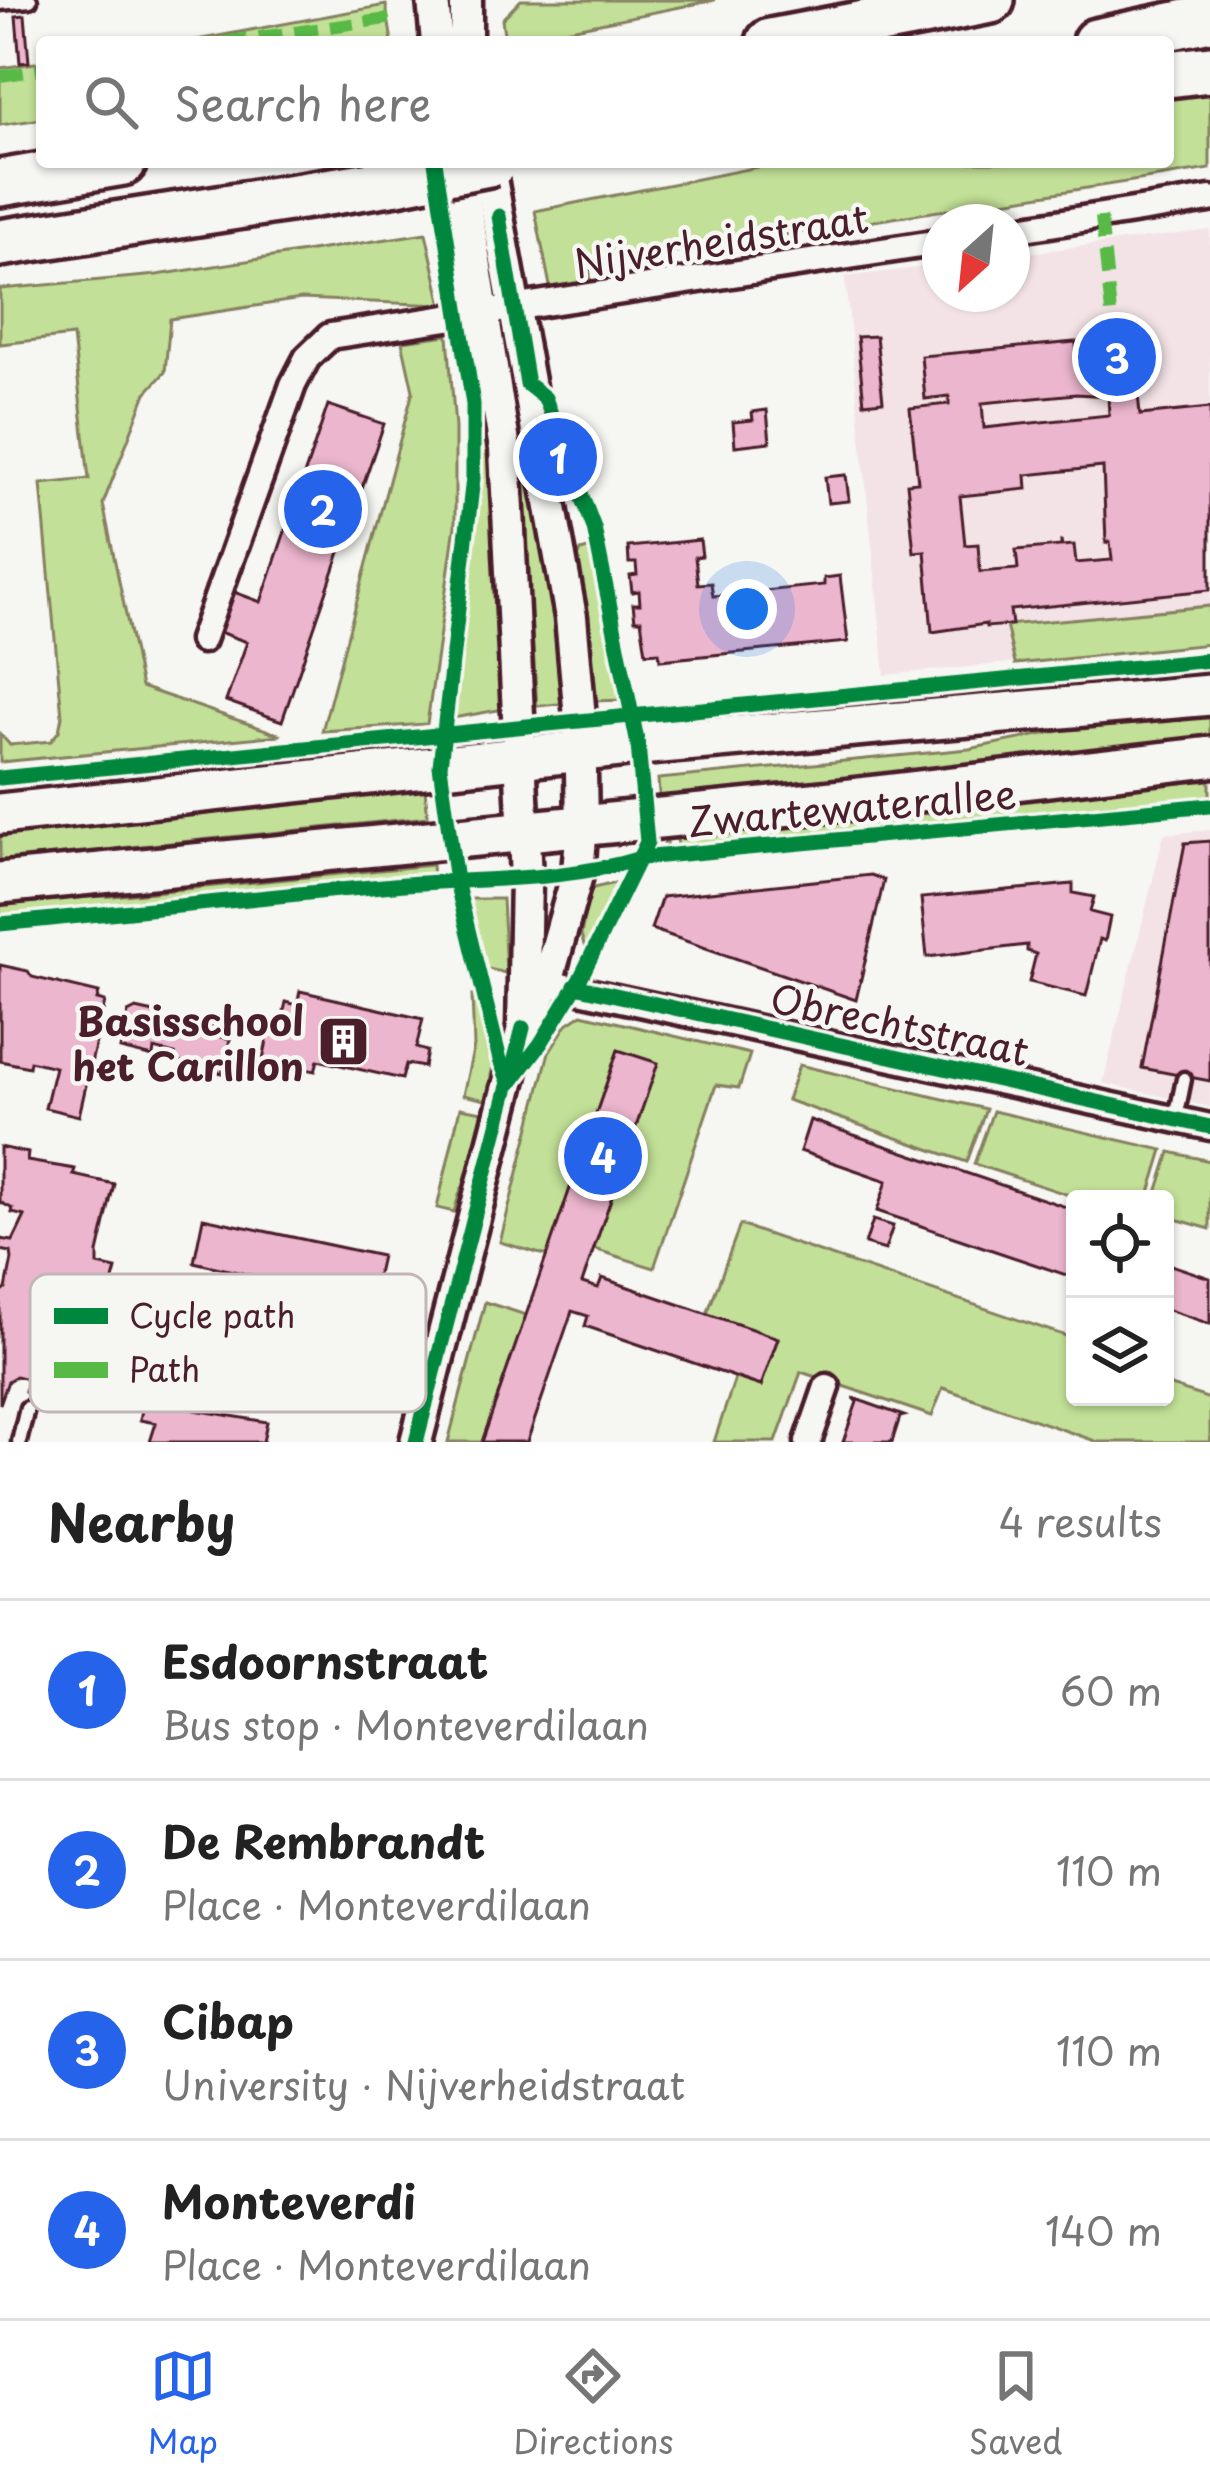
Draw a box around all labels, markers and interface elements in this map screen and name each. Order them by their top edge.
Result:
search box [36,36,1174,168]
text: Search here [174,68,431,136]
icon: search [78,69,144,135]
street label: Nijverheidstraat [570,187,872,291]
north arrow [922,204,1030,312]
pin: 3 [1078,312,1156,402]
pin: 1 [519,412,597,502]
pin: 2 [284,464,362,554]
your location [717,579,777,639]
street label: Zwartewaterallee [685,762,1019,850]
street label: Obrechtstraat [765,967,1035,1079]
place label: Basisschool het Carillon [73,990,304,1094]
building icon: Basisschool het Carillon [315,1013,371,1069]
pin: 4 [564,1111,642,1201]
map controls [1066,1190,1174,1406]
button: locate [1066,1190,1174,1298]
legend [30,1274,426,1412]
text: Cycle path [129,1289,295,1339]
button: layers [1066,1298,1174,1406]
text: Path [129,1343,200,1393]
text: Nearby [48,1482,235,1559]
text: 4 results [999,1491,1162,1550]
text: Esdoornstraat [162,1626,489,1694]
text: 1 [78,1660,96,1719]
text: 60 m [1060,1660,1162,1719]
text: Bus stop · Monteverdilaan [162,1694,649,1753]
text: De Rembrandt [162,1806,485,1874]
text: 2 [73,1840,101,1899]
text: 110 m [1056,1840,1162,1899]
text: Place · Monteverdilaan [162,1874,591,1933]
text: Cibap [162,1986,294,2054]
text: 3 [74,2020,100,2079]
text: 110 m [1056,2020,1162,2079]
text: University · Nijverheidstraat [162,2054,685,2113]
text: Monteverdi [162,2166,416,2234]
text: 4 [74,2200,100,2259]
text: 140 m [1045,2200,1162,2259]
text: Place · Monteverdilaan [162,2234,591,2293]
tab: Map [148,2343,218,2465]
tab: Directions [513,2343,674,2465]
tab: Saved [969,2343,1062,2465]

